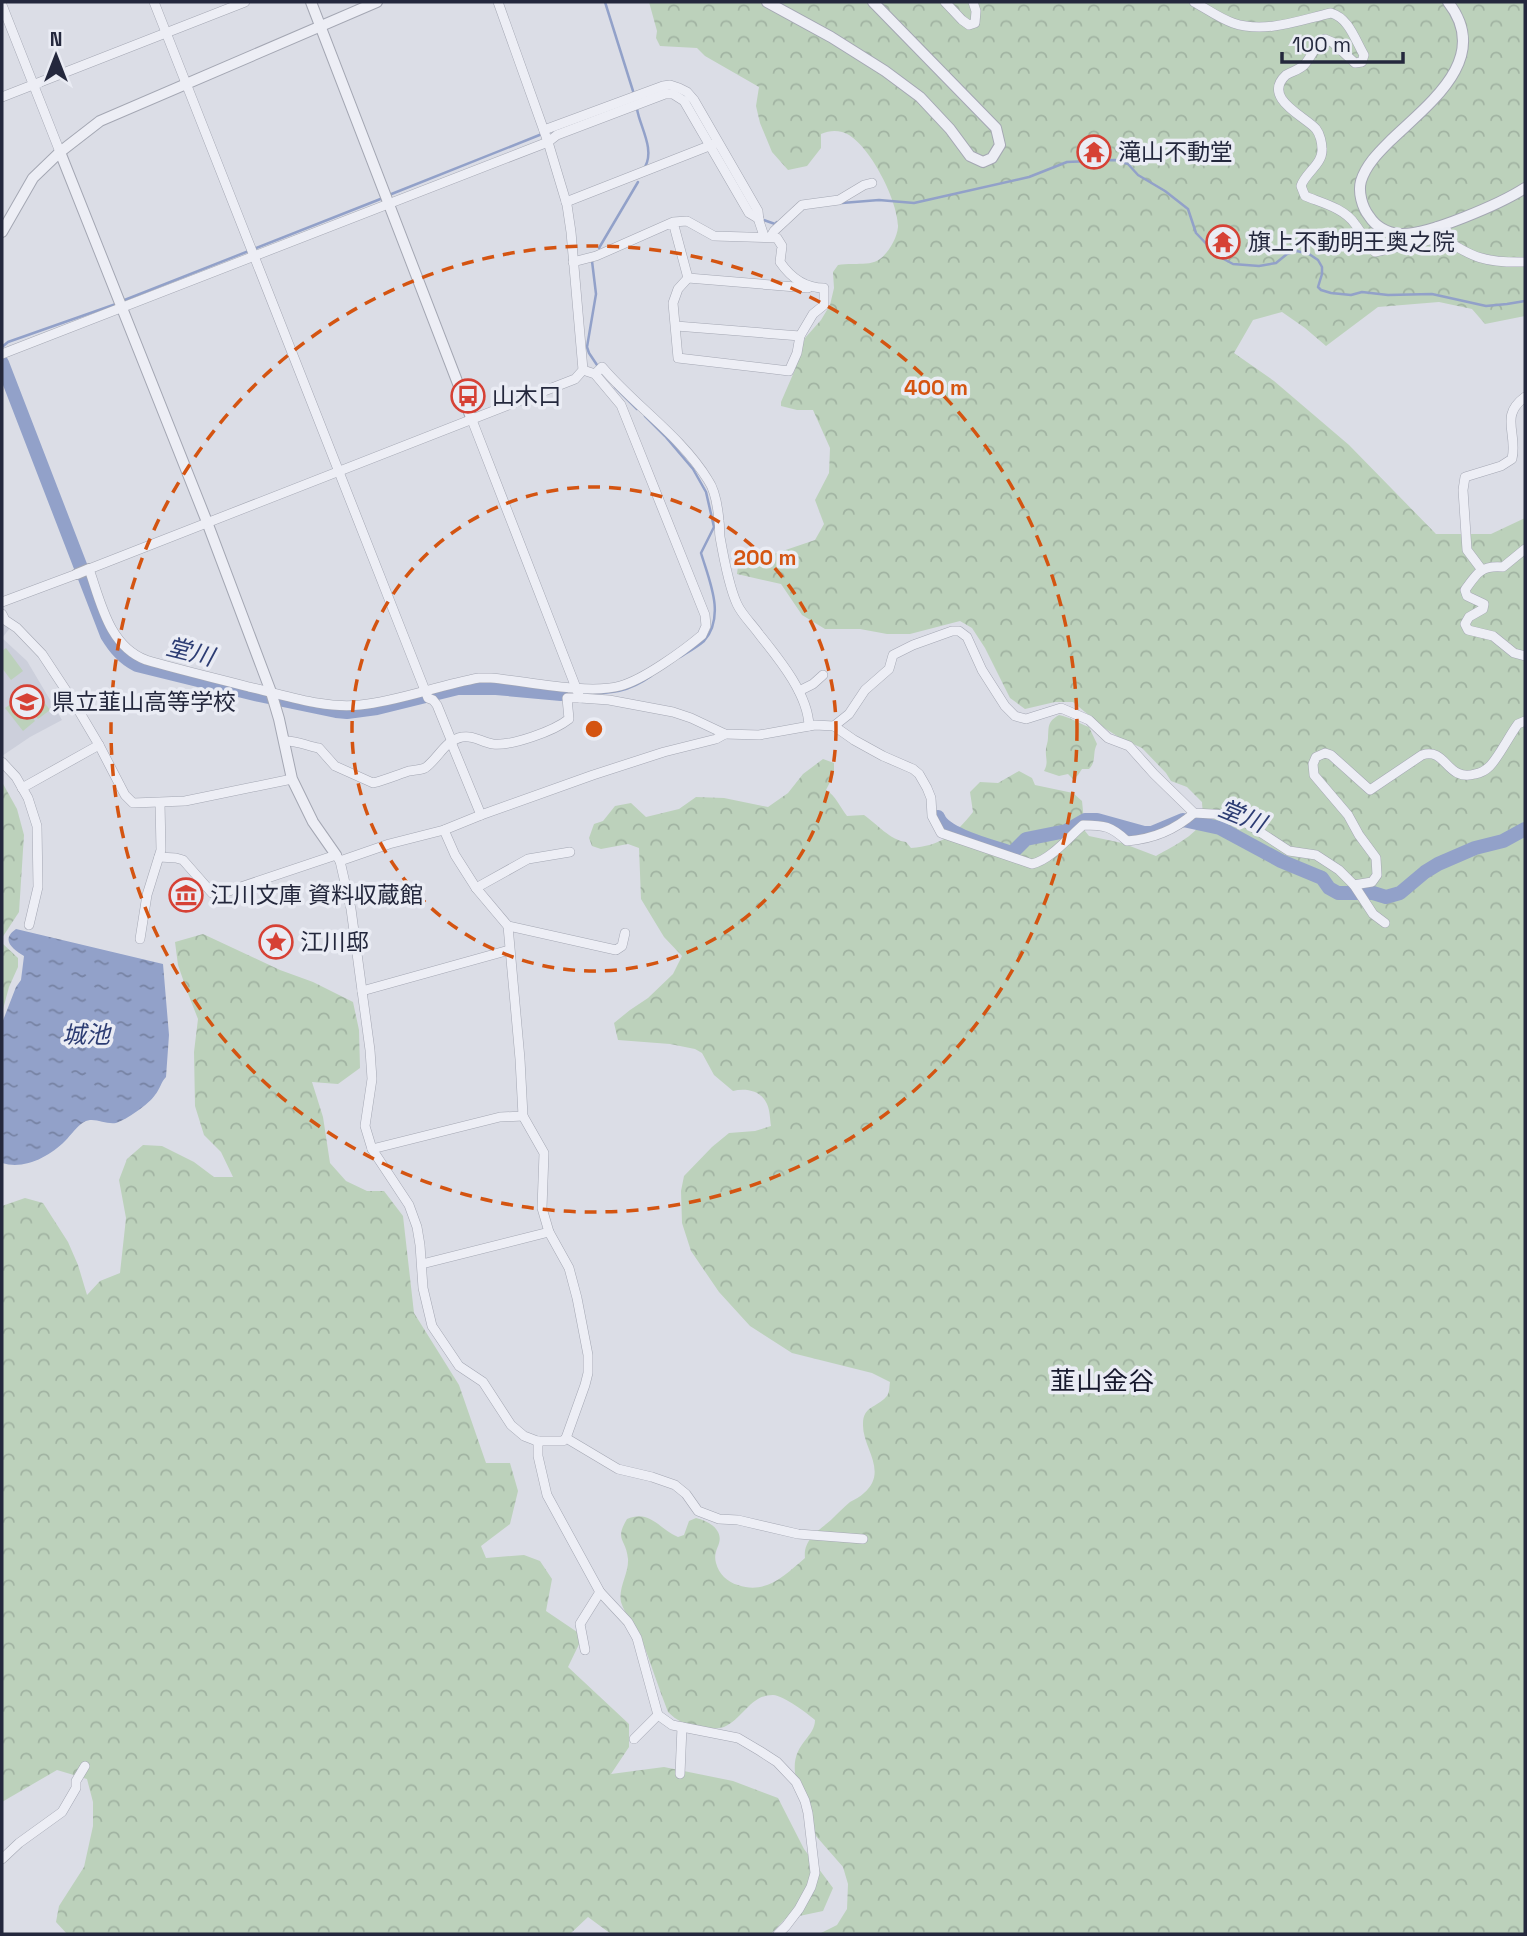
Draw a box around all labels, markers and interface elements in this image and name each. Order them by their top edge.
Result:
north arrow [21,21,91,91]
scale bar [1282,21,1403,65]
text: N [50,27,62,52]
text: 100 m [1292,31,1351,58]
temple icon: 滝山不動堂 [1075,133,1113,171]
place label: 滝山不動堂 [1118,137,1233,167]
temple icon: 旗上不動明王奥之院 [1204,223,1242,261]
place label: 旗上不動明王奥之院 [1248,227,1455,257]
text: 400 m [904,374,968,401]
bus stop icon: 山木口 [449,377,487,415]
place label: 山木口 [492,381,561,411]
text: 200 m [734,544,796,571]
water label: 堂川 [163,631,220,673]
school or university icon: 県立韮山高等学校 [8,683,46,721]
place label: 県立韮山高等学校 [52,687,236,717]
centre of rings [582,717,606,741]
water label: 堂川 [1214,792,1273,840]
museum icon: 江川文庫 資料収蔵館 [167,876,205,914]
place label: 江川文庫 資料収蔵館 [210,880,423,910]
place icon: 江川邸 [257,923,295,961]
place label: 江川邸 [300,927,369,957]
water label: 城池 [62,1019,112,1050]
district label: 韮山金谷 [1050,1364,1154,1398]

